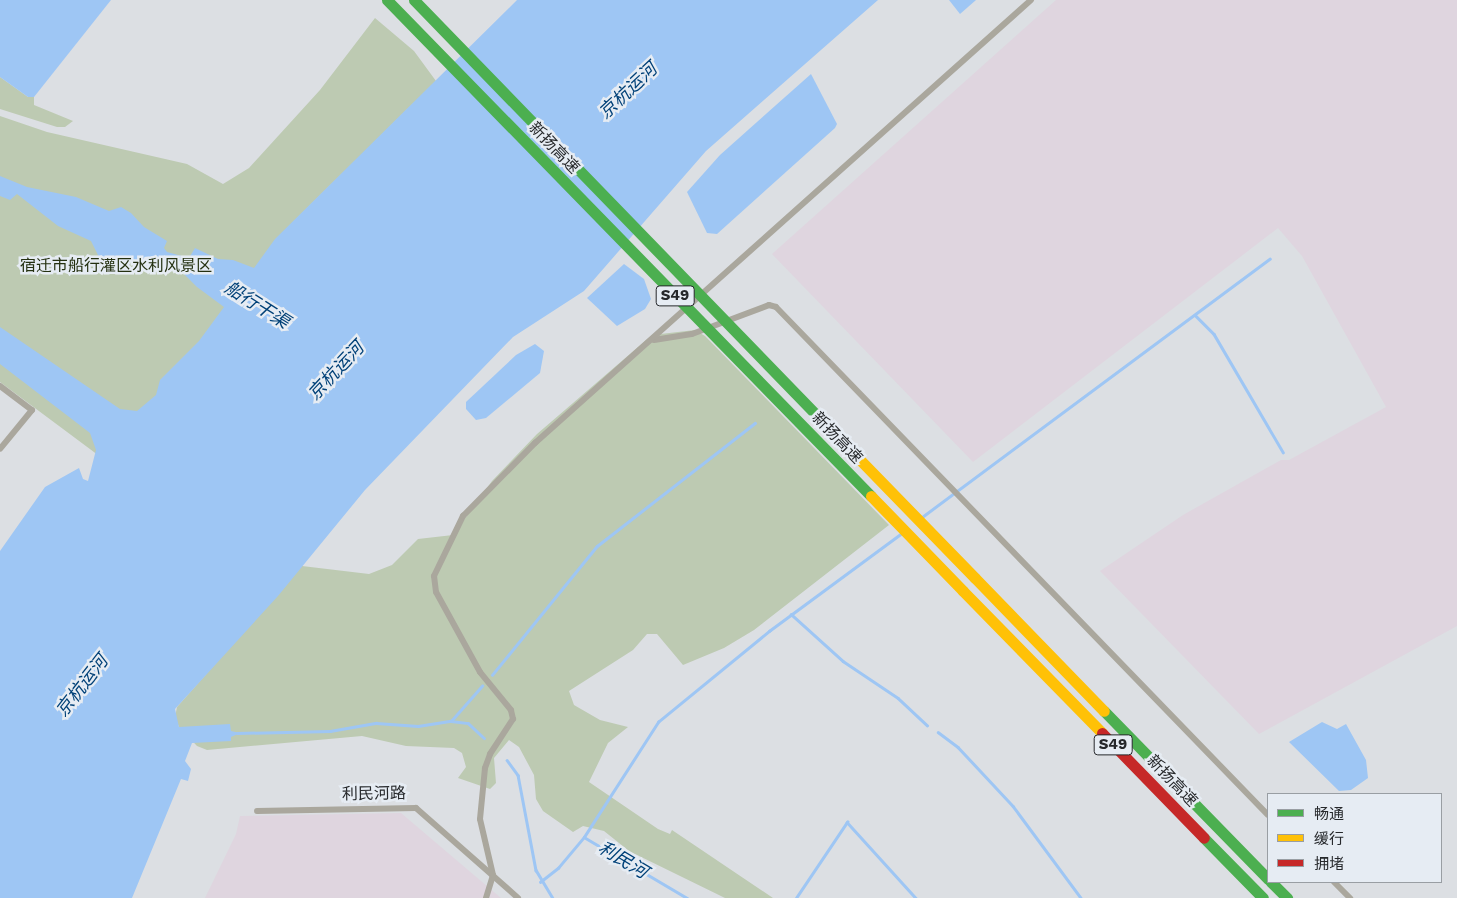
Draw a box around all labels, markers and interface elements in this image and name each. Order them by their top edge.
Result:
water label: 京杭运河 [594,59,662,123]
street label: 新扬高速 [525,118,583,178]
park label: 宿迁市船行灌区水利风景区 [20,256,212,276]
water label: 船行干渠 [221,277,293,333]
road number: S49 [655,284,695,308]
water label: 京杭运河 [304,337,368,405]
street label: 新扬高速 [808,408,866,468]
water label: 京杭运河 [51,651,113,721]
road number: S49 [1093,732,1133,758]
street label: 新扬高速 [1143,751,1201,811]
street label: 利民河路 [342,784,406,804]
legend [1267,793,1442,883]
text: 畅通 [1314,805,1344,823]
text: 缓行 [1314,830,1344,848]
water label: 利民河 [594,837,652,883]
text: 拥堵 [1314,855,1344,873]

